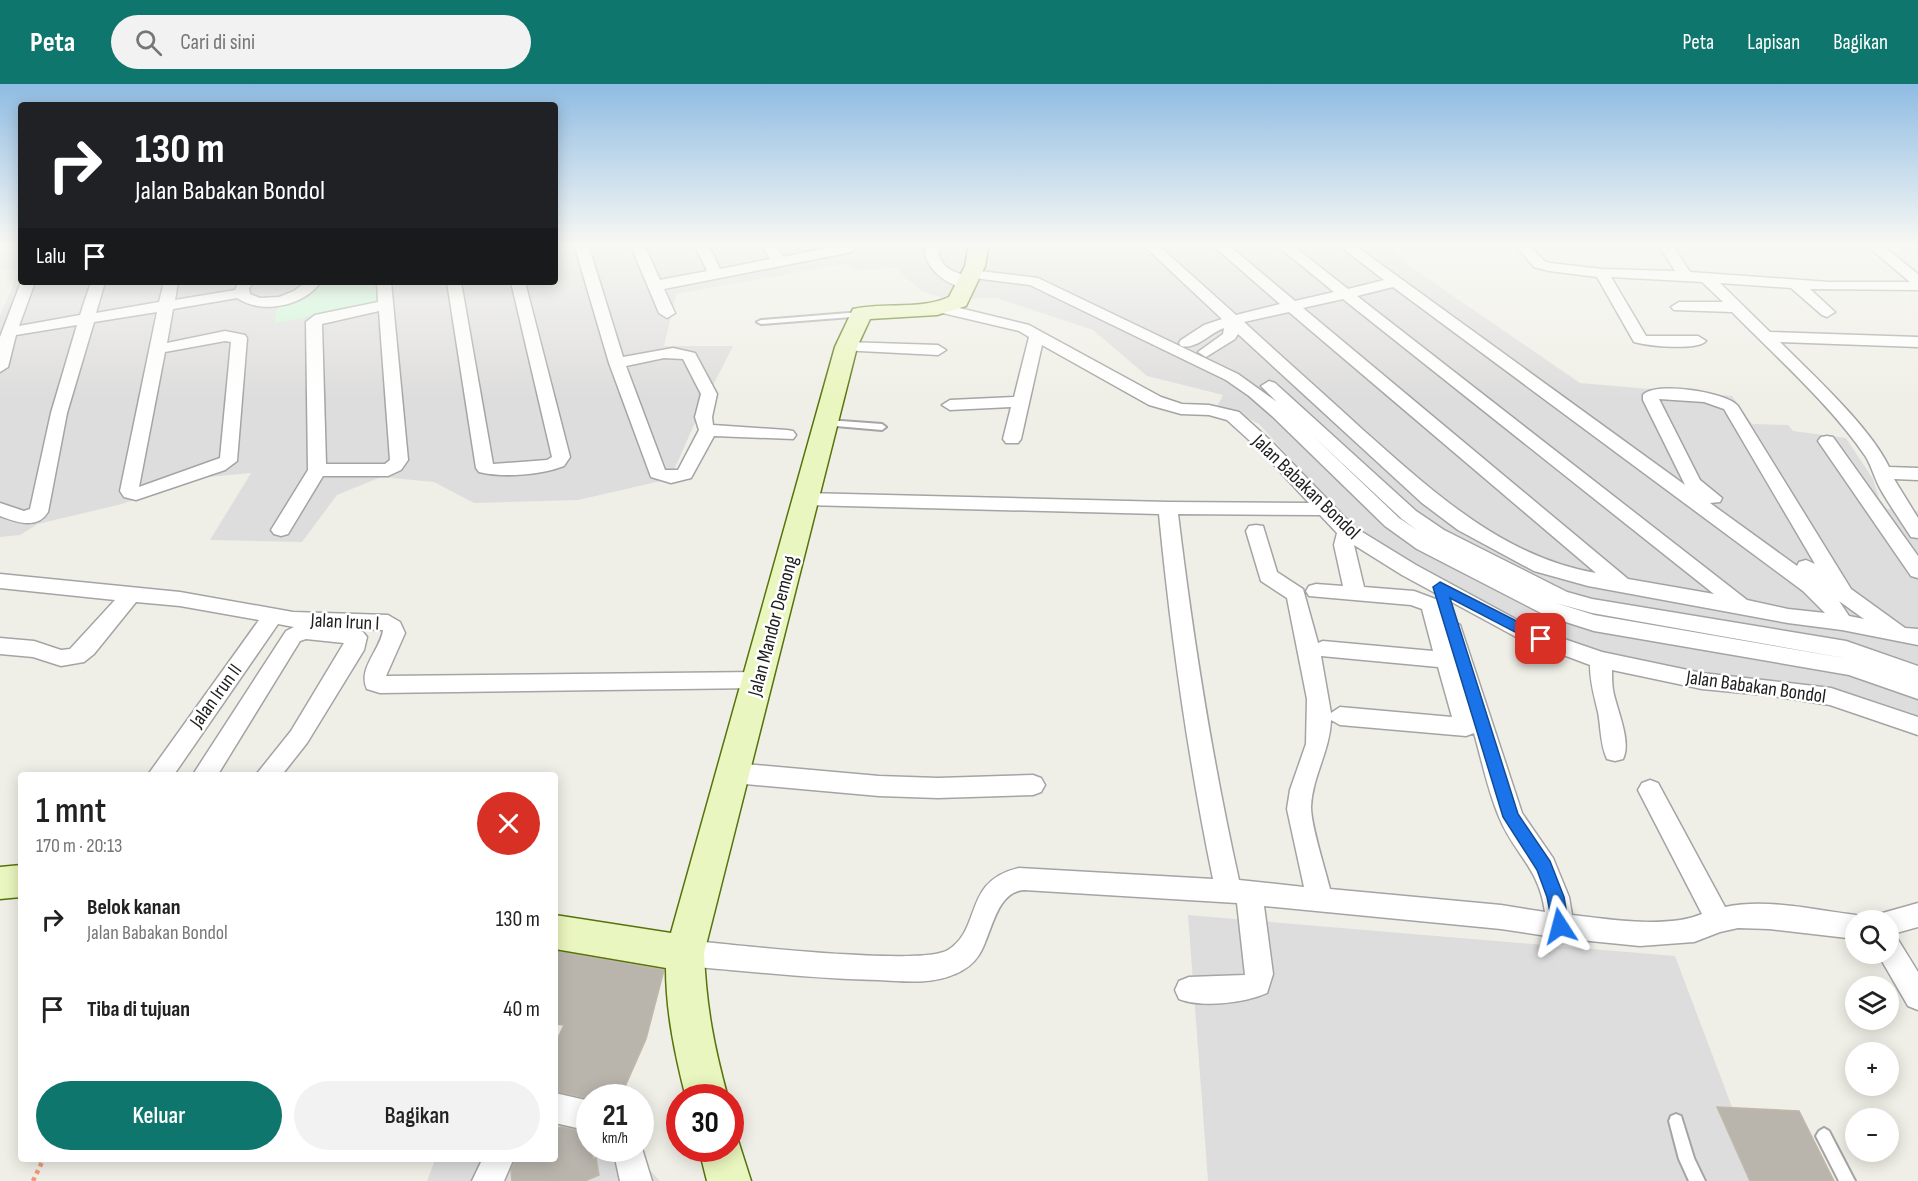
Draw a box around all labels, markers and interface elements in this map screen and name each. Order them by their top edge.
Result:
search box [111,15,531,69]
text: Peta [30,26,75,59]
icon: search [132,26,165,59]
text: Cari di sini [180,29,255,56]
text: Peta [1683,30,1714,55]
text: Lapisan [1747,30,1800,55]
text: Bagikan [1833,30,1888,55]
text: 130 m [135,124,225,175]
icon: right [36,126,114,204]
text: Jalan Babakan Bondol [135,175,325,207]
icon: arrive [78,240,111,273]
text: Lalu [36,243,66,270]
street label: Jalan Babakan Bondol [1246,429,1365,545]
street label: Jalan Mandor Demong [742,553,803,700]
street label: Jalan Irun I [309,608,380,636]
pin [1515,613,1566,664]
icon: arrive [1524,622,1557,655]
street label: Jalan Irun II [184,659,247,733]
street label: Jalan Babakan Bondol [1684,665,1827,709]
text: 1 mnt [36,790,106,833]
button: close [477,792,540,855]
text: 170 m · 20:13 [36,834,122,858]
text: Belok kanan [87,894,180,921]
position arrow [1528,894,1592,958]
icon: right [36,903,69,936]
text: 130 m [496,906,540,933]
map controls [1845,910,1899,1162]
button: search [1845,910,1899,964]
text: Jalan Babakan Bondol [87,921,228,945]
button: layers [1845,976,1899,1030]
icon: arrive [36,993,69,1026]
text: Tiba di tujuan [87,996,190,1023]
text: 40 m [503,996,540,1023]
button: + [1845,1042,1899,1096]
button: Keluar [36,1081,282,1150]
button: Bagikan [294,1081,540,1150]
speed limit sign: 30 [666,1084,744,1162]
text: 21 [603,1098,627,1134]
button: − [1845,1108,1899,1162]
text: km/h [602,1129,628,1148]

